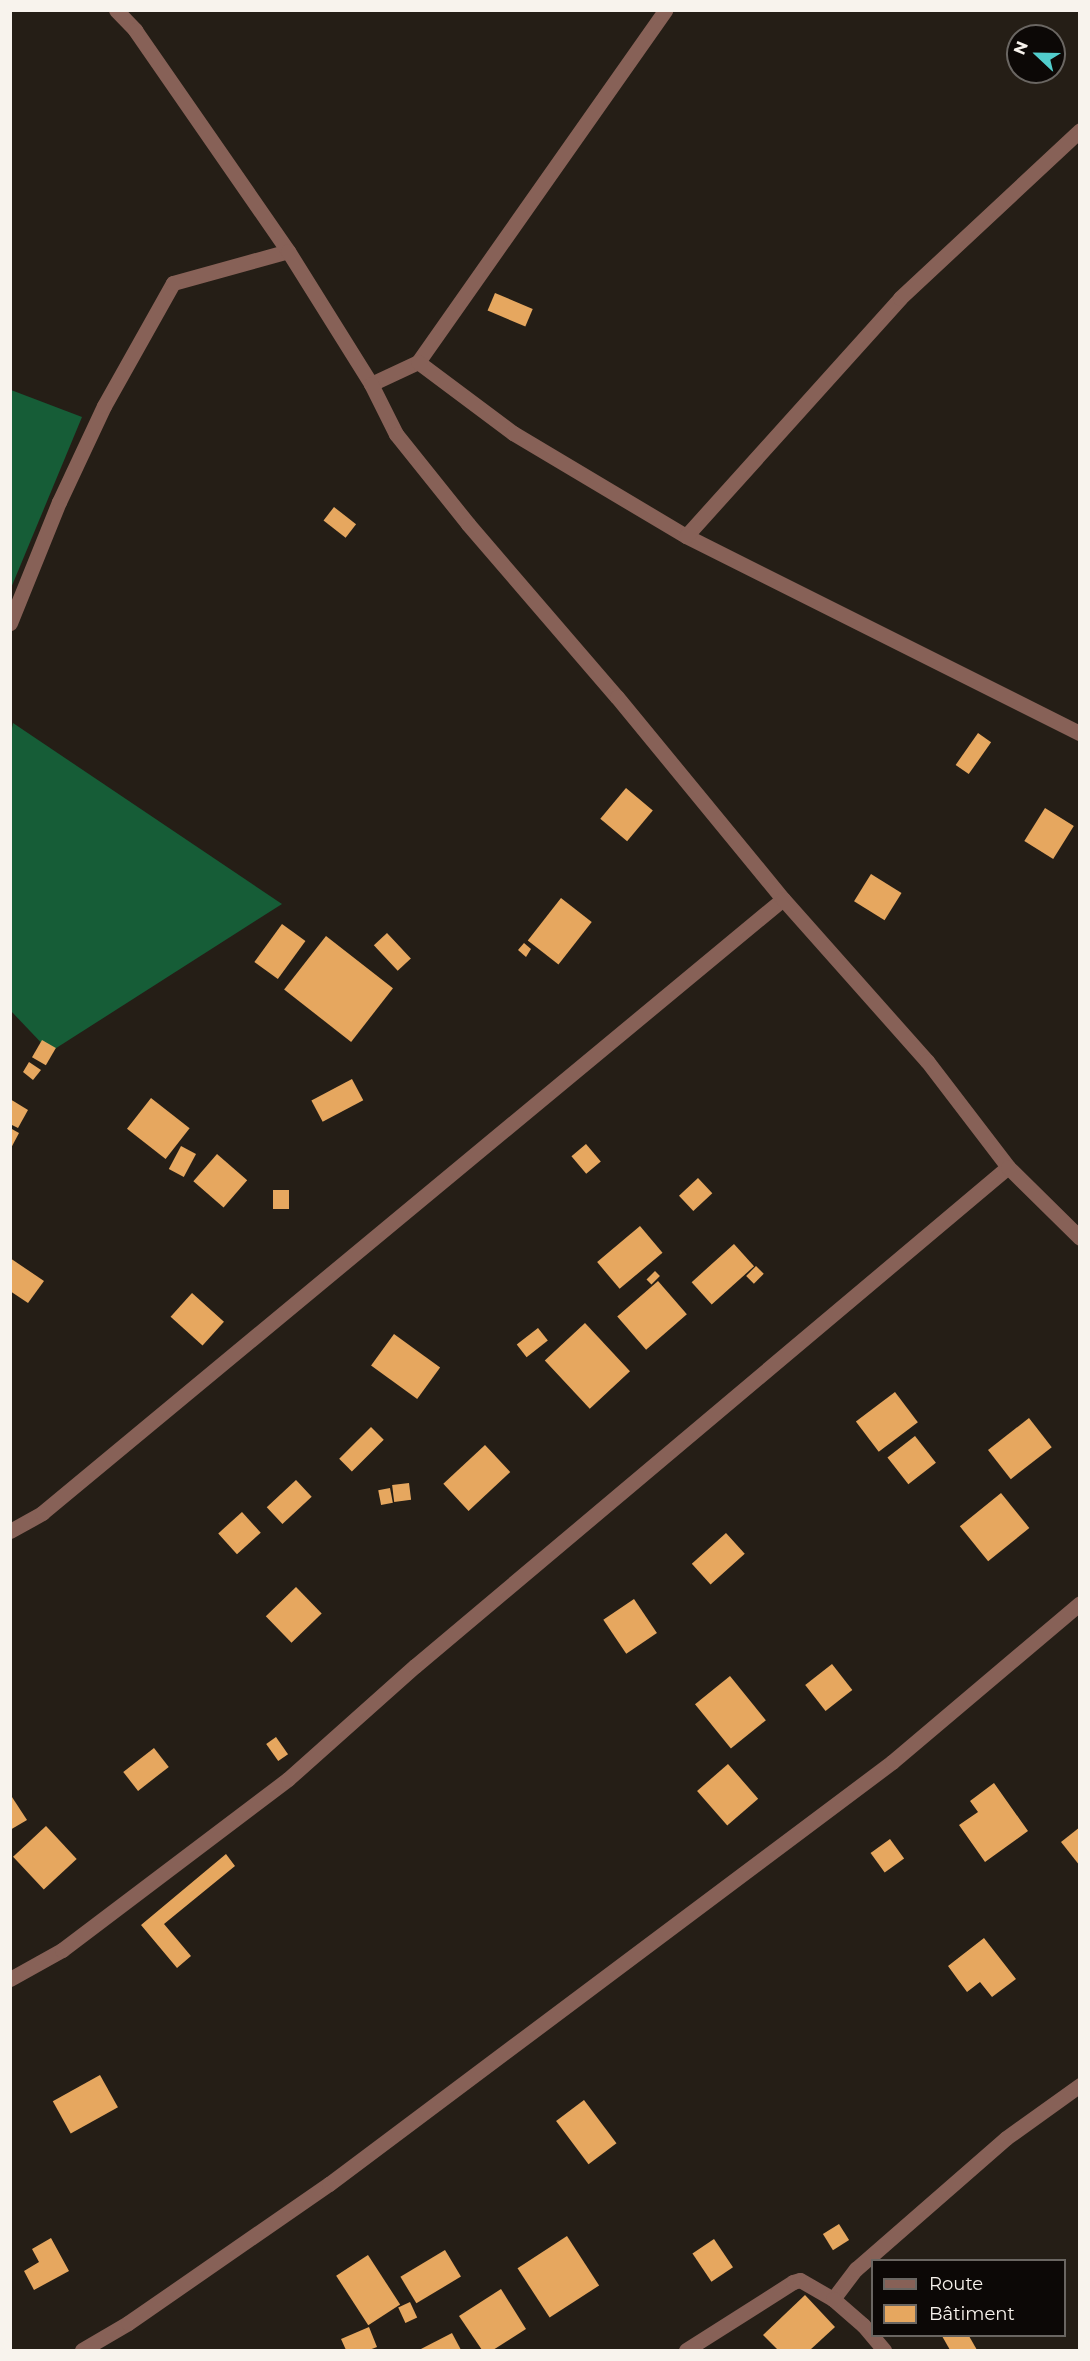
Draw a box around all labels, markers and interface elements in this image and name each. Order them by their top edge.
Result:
north arrow [1006,24,1066,84]
text: N [1009,38,1032,57]
legend [871,2259,1066,2337]
text: Route [929,2273,983,2295]
text: Bâtiment [929,2303,1015,2325]

